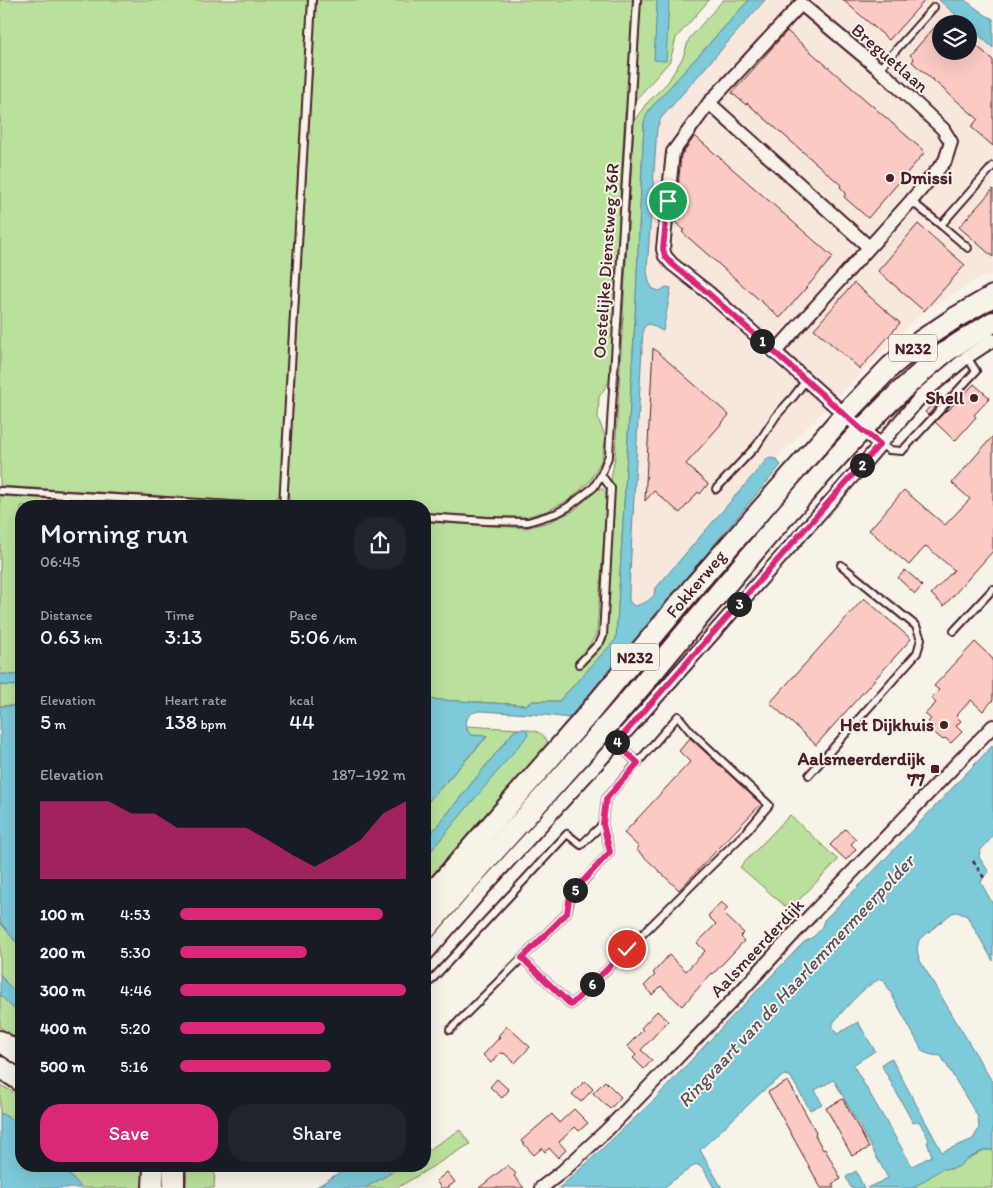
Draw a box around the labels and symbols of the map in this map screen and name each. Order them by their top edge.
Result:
street label: Breguetlaan [847,19,933,98]
street label: Oostelijke Dienstweg 36R [588,162,624,359]
place label: Dmissi [900,167,952,189]
marker: Dmissi [884,172,896,184]
pin [647,180,689,222]
pin: 1 [750,328,774,354]
road number: N232 [889,334,937,362]
place label: Shell [925,387,965,409]
marker: Shell [968,392,980,404]
pin: 2 [850,452,874,478]
street label: Fokkerweg [661,545,731,623]
pin: 3 [726,592,752,616]
road number: N232 [611,644,659,670]
place label: Het Dijkhuis [840,714,934,736]
marker: Het Dijkhuis [938,719,950,731]
pin: 4 [604,730,630,754]
place label: Aalsmeerderdijk 77 [797,748,926,791]
marker: Aalsmeerderdijk 77 [929,763,941,775]
water label: Ringvaart van de Haarlemmermeerpolder [673,848,921,1112]
pin: 5 [562,878,588,902]
street label: Aalsmeerderdijk [706,893,809,1002]
pin [606,928,648,970]
pin: 6 [580,972,604,996]

